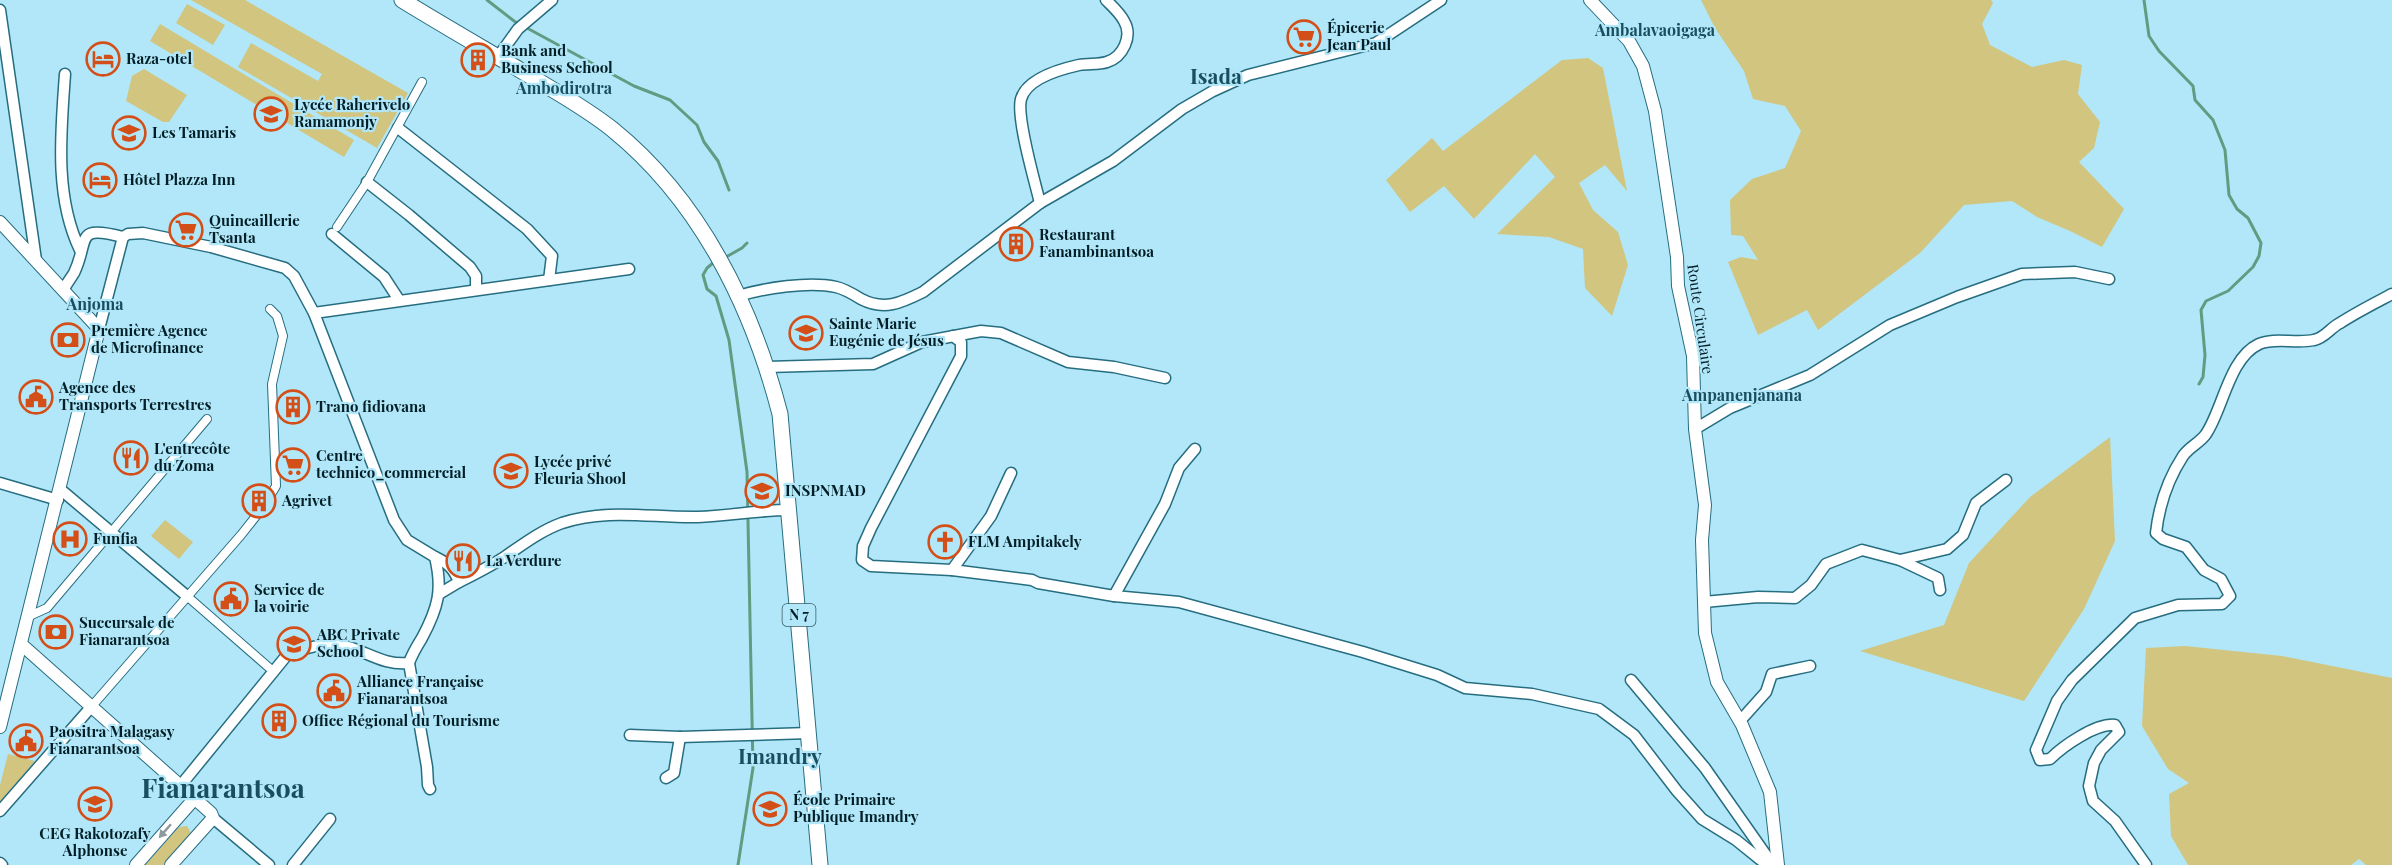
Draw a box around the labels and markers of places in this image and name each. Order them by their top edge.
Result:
place label: Épicerie Jean Paul [1326,17,1392,54]
supermarket icon: Épicerie Jean Paul [1286,19,1322,55]
place label: Bank and Business School [501,40,613,77]
hotel icon: Raza-otel [85,41,121,77]
building icon: Bank and Business School [460,42,496,78]
place label: Raza-otel [126,48,192,68]
place label: Lycée Raherivelo Ramamonjy [294,94,410,131]
school or university icon: Lycée Raherivelo Ramamonjy [253,96,289,132]
school or university icon: Les Tamaris [111,115,147,151]
place label: Les Tamaris [152,122,236,142]
hotel icon: Hôtel Plazza Inn [82,162,118,198]
place label: Hôtel Plazza Inn [123,169,236,189]
place label: Quincaillerie Tsanta [209,210,300,247]
supermarket icon: Quincaillerie Tsanta [168,212,204,248]
place label: Restaurant Fanambinantsoa [1039,224,1154,261]
building icon: Restaurant Fanambinantsoa [998,226,1034,262]
place label: Sainte Marie Eugénie de Jésus [829,313,944,350]
school or university icon: Sainte Marie Eugénie de Jésus [788,315,824,351]
place label: Première Agence de Microfinance [91,320,208,357]
bank icon: Première Agence de Microfinance [50,322,86,358]
place label: Agence des Transports Terrestres [58,377,212,414]
public building icon: Agence des Transports Terrestres [18,379,54,415]
building icon: Trano fidiovana [275,389,311,425]
place label: Trano fidiovana [316,396,426,416]
place label: L'entrecôte du Zoma [154,438,231,475]
restaurant icon: L'entrecôte du Zoma [113,440,149,476]
place label: Centre technico_commercial [315,445,467,482]
supermarket icon: Centre technico_commercial [275,447,311,483]
place label: Lycée privé Fleuria Shool [534,451,626,488]
school or university icon: Lycée privé Fleuria Shool [493,453,529,489]
school or university icon: INSPNMAD [744,473,780,509]
place label: INSPNMAD [785,480,866,500]
building icon: Agrivet [241,483,277,519]
place label: Agrivet [281,490,333,510]
hospital icon: Funfia [52,521,88,557]
church icon: FLM Ampitakely [927,524,963,560]
place label: Funfia [93,528,138,548]
place label: FLM Ampitakely [968,531,1082,551]
restaurant icon: La Verdure [445,543,481,579]
place label: La Verdure [486,550,562,570]
place label: Service de la voirie [254,579,325,616]
public building icon: Service de la voirie [213,581,249,617]
place label: Succursale de Fianarantsoa [79,612,175,649]
bank icon: Succursale de Fianarantsoa [38,614,74,650]
place label: ABC Private School [316,624,401,661]
school or university icon: ABC Private School [276,626,312,662]
place label: Alliance Française Fianarantsoa [356,671,484,708]
public building icon: Alliance Française Fianarantsoa [316,673,352,709]
building icon: Office Régional du Tourisme [261,703,297,739]
place label: Office Régional du Tourisme [302,710,500,730]
place label: Paositra Malagasy Fianarantsoa [49,721,175,758]
public building icon: Paositra Malagasy Fianarantsoa [8,723,44,759]
school or university icon: CEG Rakotozafy Alphonse [77,786,113,822]
place label: École Primaire Publique Imandry [793,789,919,826]
school or university icon: École Primaire Publique Imandry [752,791,788,827]
place label: CEG Rakotozafy Alphonse [39,823,151,860]

